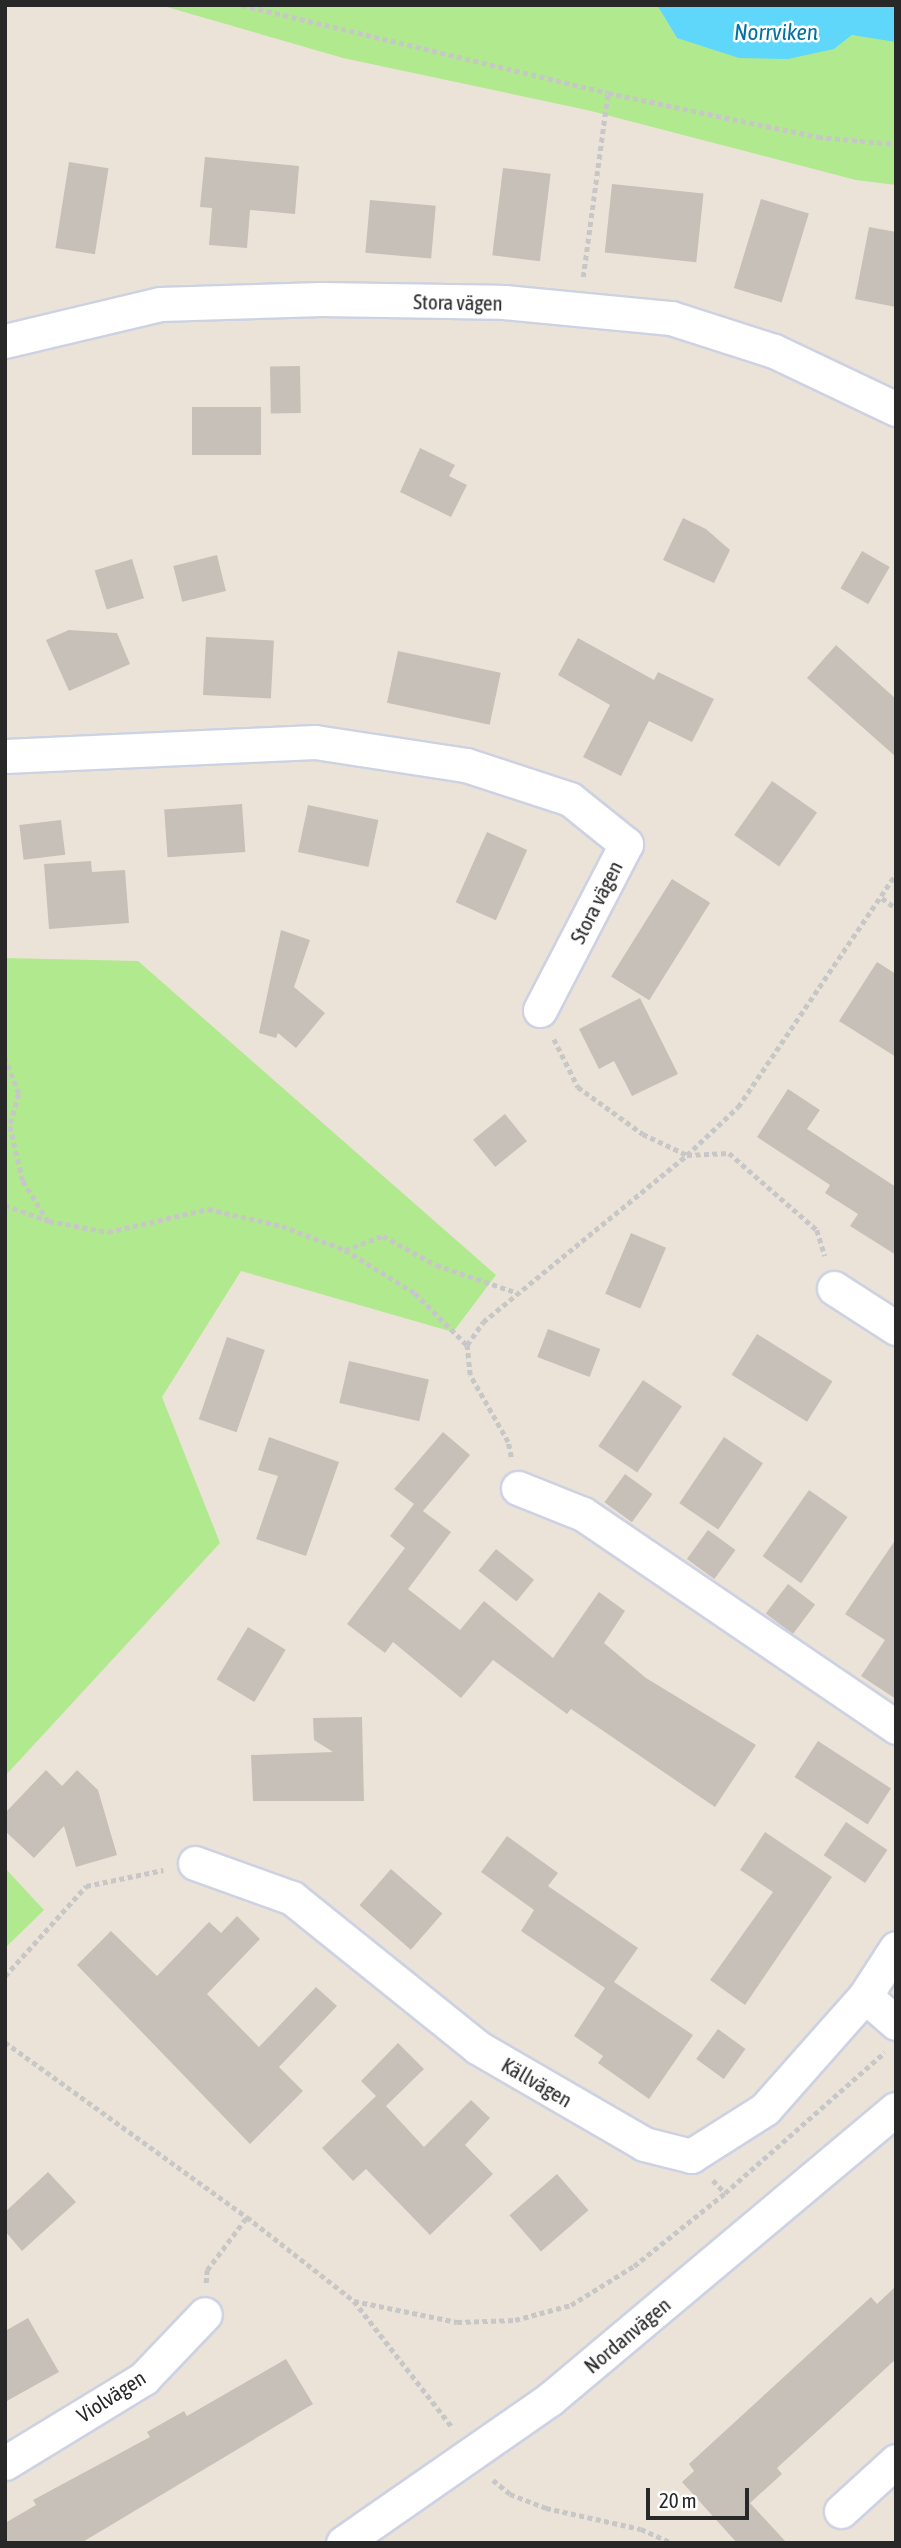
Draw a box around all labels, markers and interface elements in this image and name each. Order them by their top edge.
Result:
water label: Norrviken [734,18,818,46]
street label: Stora vägen [413,289,503,315]
street label: Stora vägen [564,856,628,948]
street label: Källvägen [497,2052,577,2112]
street label: Nordanvägen [579,2292,675,2378]
street label: Violvägen [72,2364,150,2428]
scale bar [649,2474,752,2518]
text: 20 m [659,2488,697,2512]

